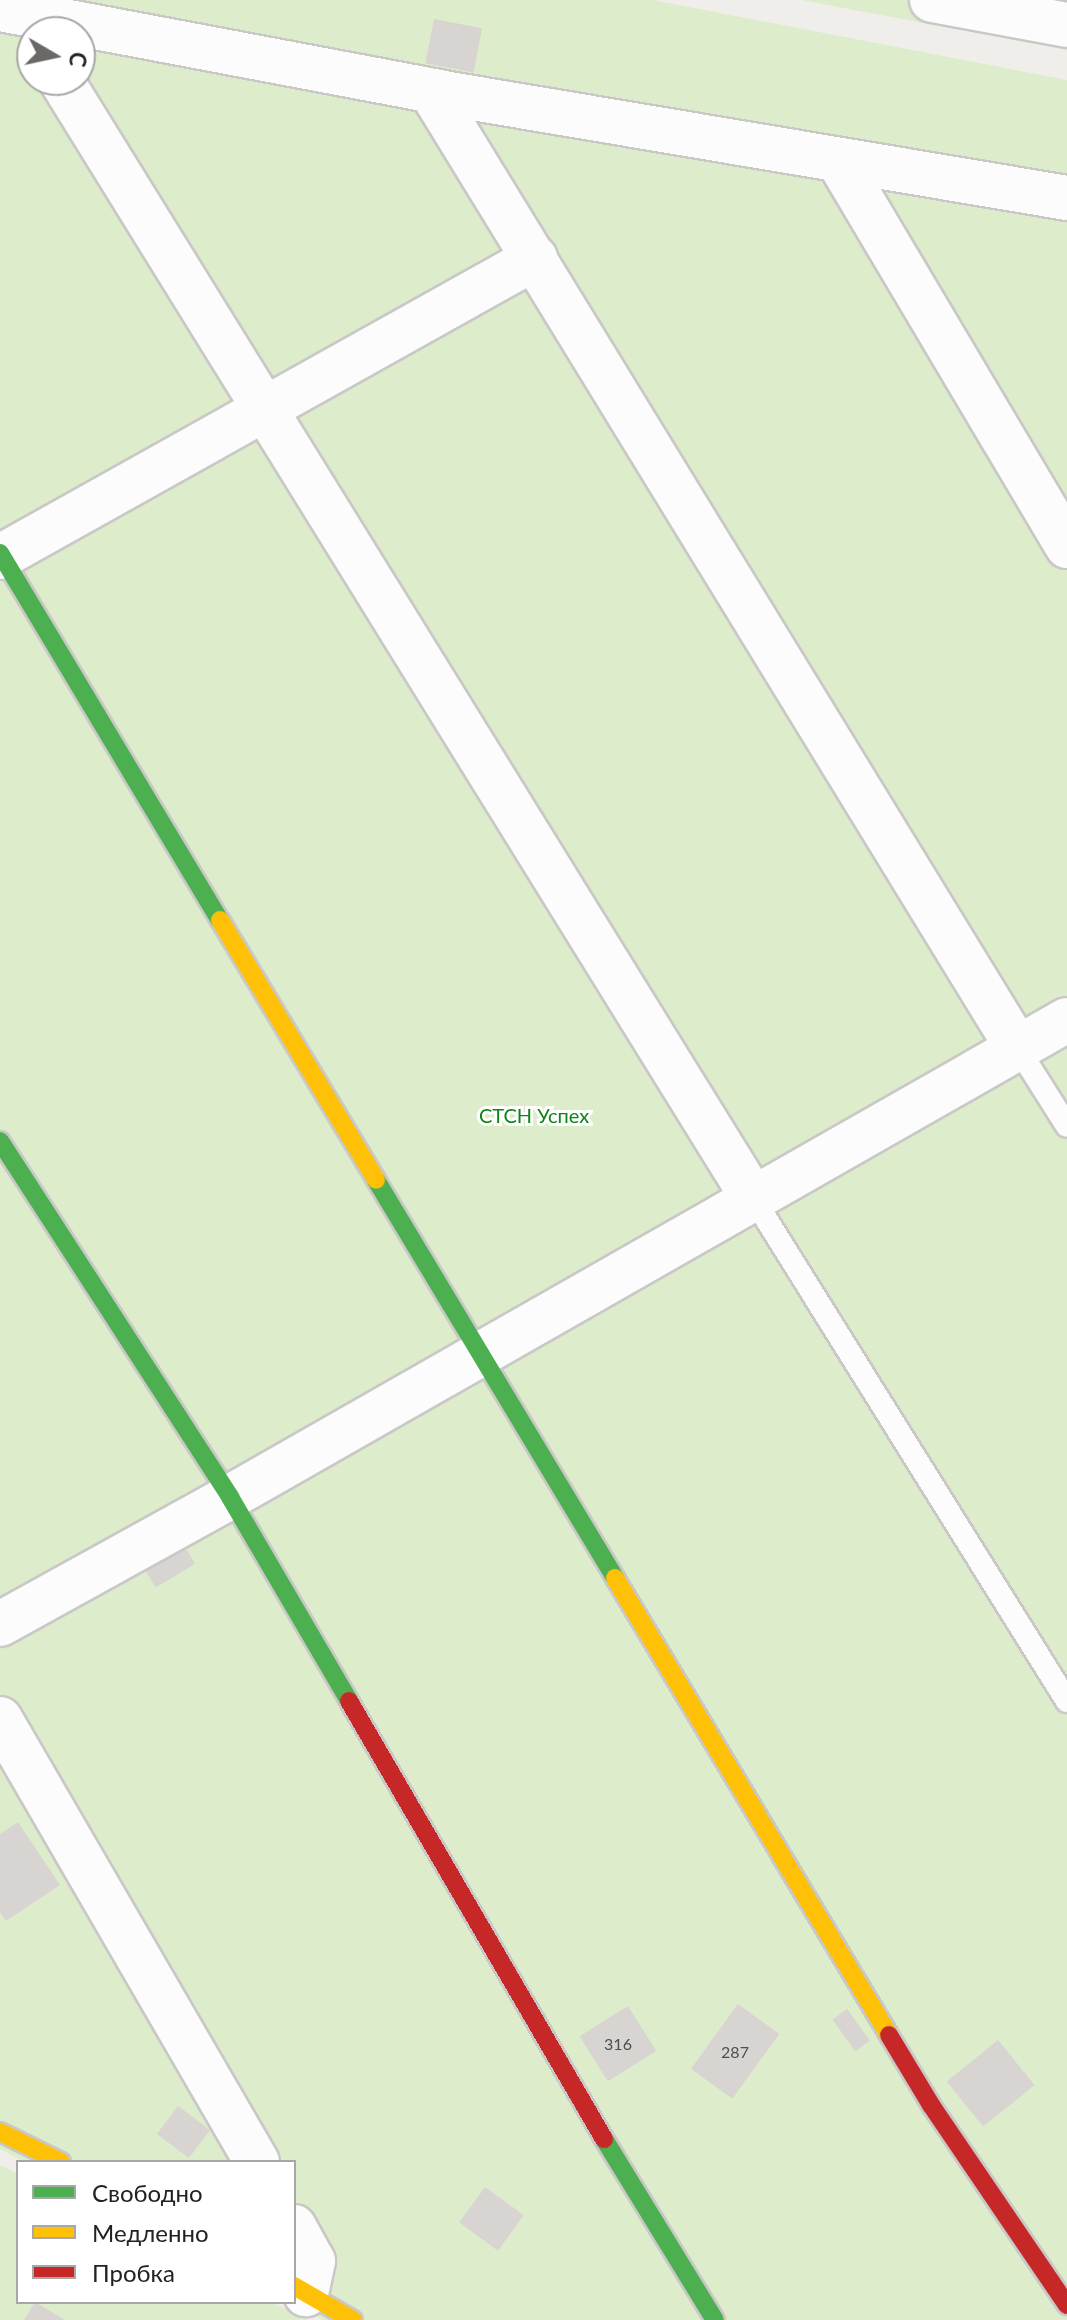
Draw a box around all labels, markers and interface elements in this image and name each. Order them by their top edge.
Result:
north arrow [16,16,96,96]
text: С [64,50,93,69]
park label: СТСН Успех [479,1103,589,1127]
house number: 316 [604,2034,632,2054]
house number: 287 [721,2042,749,2062]
legend [16,2160,296,2304]
text: Свободно [92,2178,203,2207]
text: Медленно [92,2218,209,2247]
text: Пробка [92,2258,175,2287]

